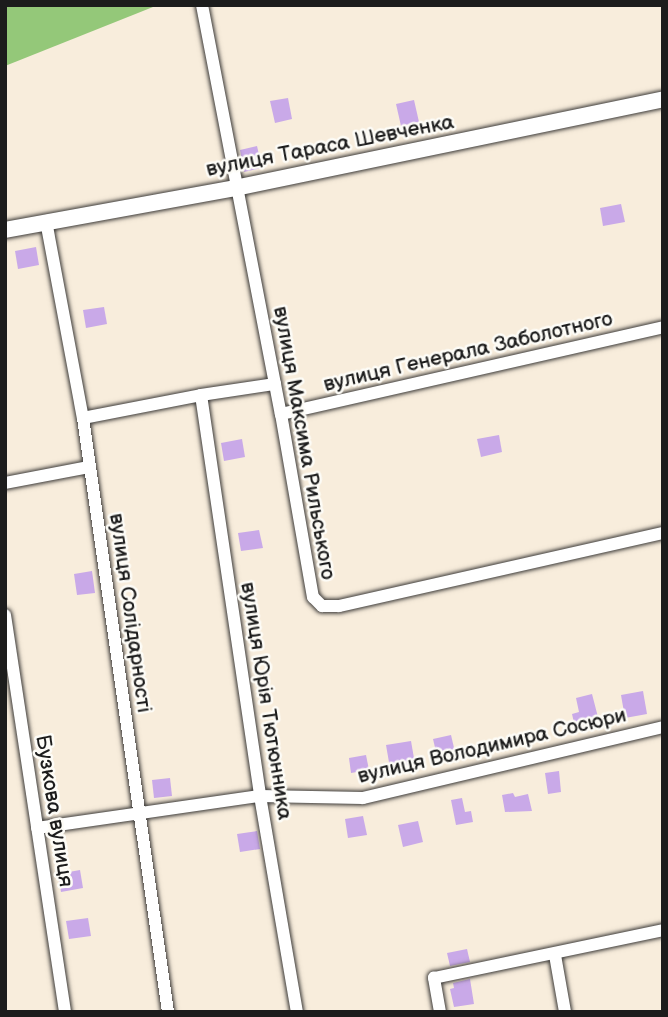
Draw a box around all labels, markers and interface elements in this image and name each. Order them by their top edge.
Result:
street label: вулиця Тараса Шевченка [204,110,456,182]
street label: вулиця Максима Рильського [268,304,340,582]
street label: вулиця Генерала Заболотного [321,306,615,398]
street label: вулиця Солідарності [104,512,156,714]
street label: вулиця Юрія Тютюнника [235,580,297,822]
street label: вулиця Володимира Сосюри [355,703,629,789]
street label: Бузкова вулиця [30,733,78,889]

